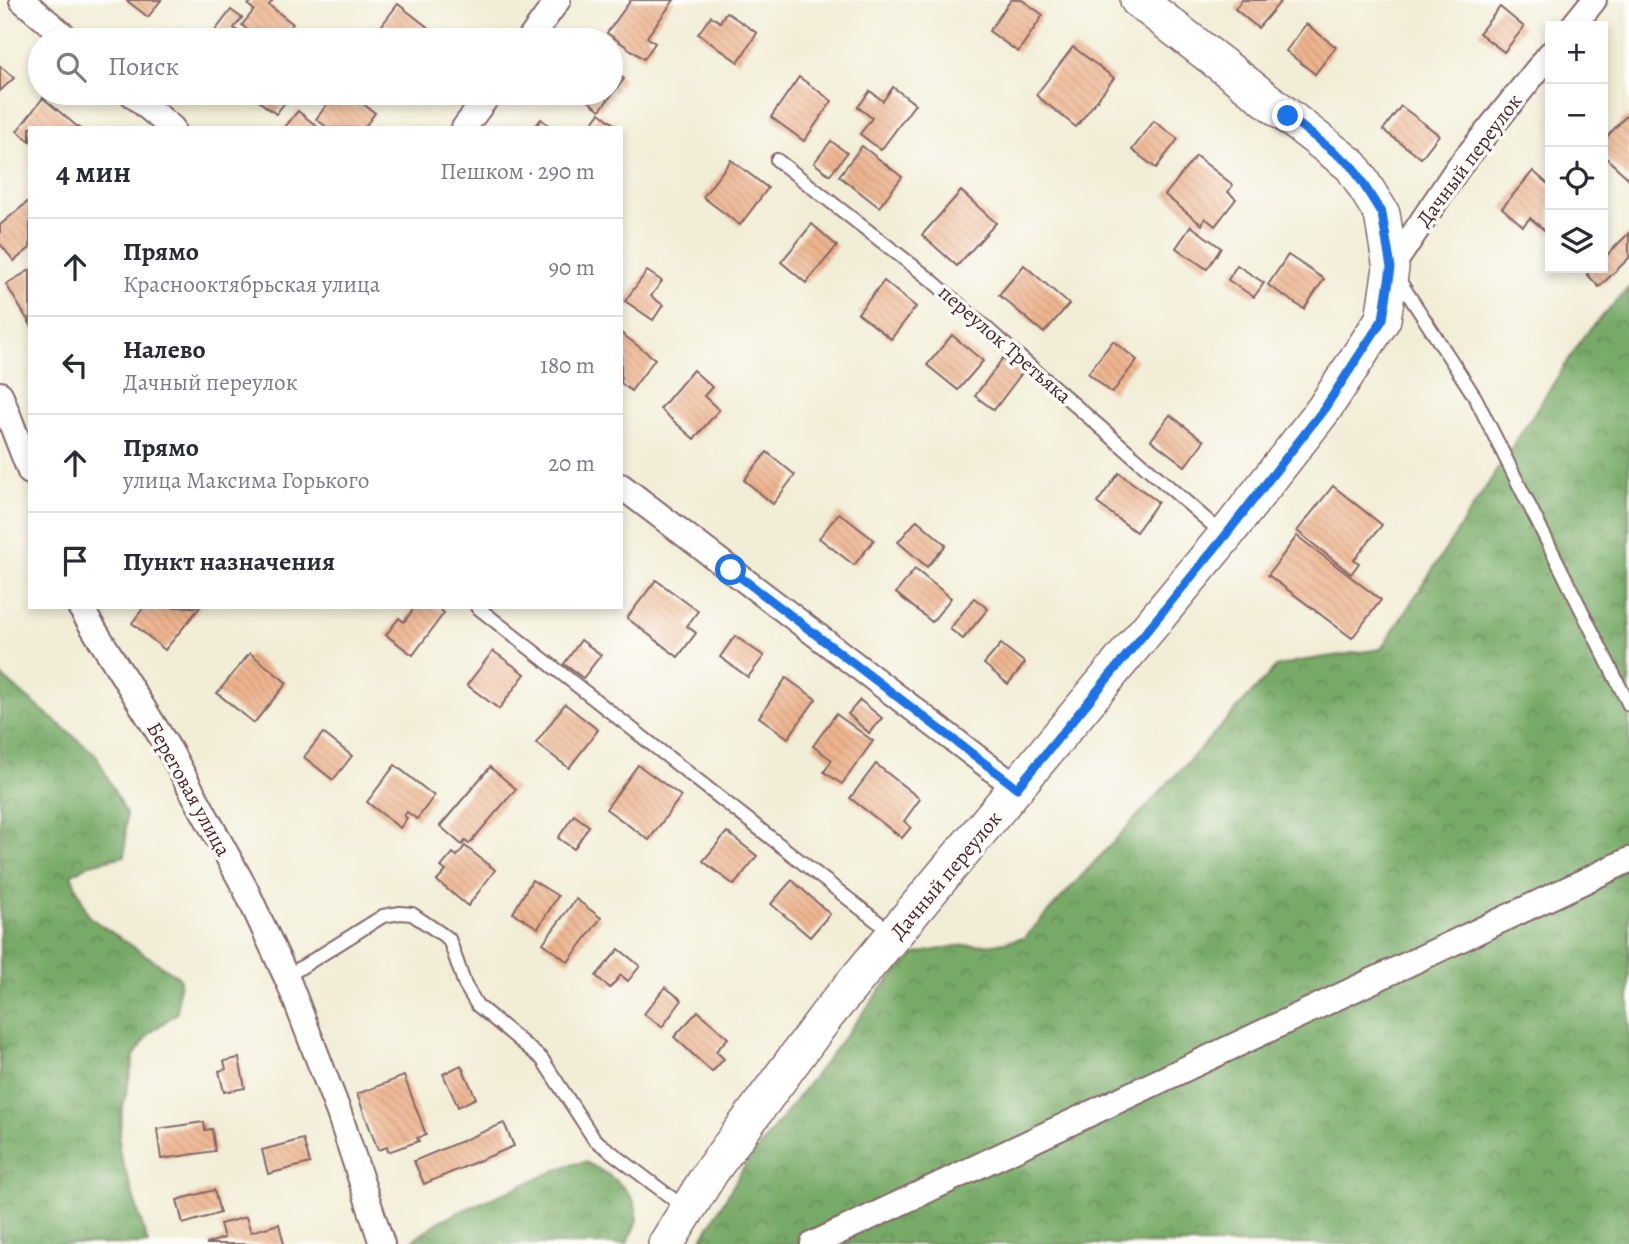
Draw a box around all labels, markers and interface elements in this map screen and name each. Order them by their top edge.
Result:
map controls [1545,21,1608,273]
button: + [1545,21,1608,84]
search box [28,28,623,105]
icon: search [52,48,90,86]
text: Поиск [108,49,179,84]
button: − [1545,84,1608,147]
street label: Дачный переулок [1410,88,1528,232]
route end [1272,100,1303,131]
button: locate [1545,147,1608,210]
text: 4 мин [56,152,131,192]
text: Пешком · 290 m [440,156,595,187]
button: layers [1545,210,1608,273]
text: Прямо [123,234,199,269]
icon: ahead [56,248,94,286]
text: 90 m [549,252,595,283]
text: Краснооктябрьская улица [123,269,380,300]
street label: переулок Третьяка [932,278,1078,410]
text: Налево [123,332,206,367]
icon: left [56,346,94,384]
text: 180 m [540,350,595,381]
text: Дачный переулок [123,367,298,398]
text: Прямо [123,430,199,465]
icon: ahead [56,444,94,482]
text: 20 m [548,448,595,479]
text: улица Максима Горького [123,465,369,496]
icon: arrive [56,542,94,580]
text: Пункт назначения [123,544,335,579]
route start [715,554,746,585]
street label: Береговая улица [140,717,238,862]
street label: Дачный переулок [884,805,1008,945]

